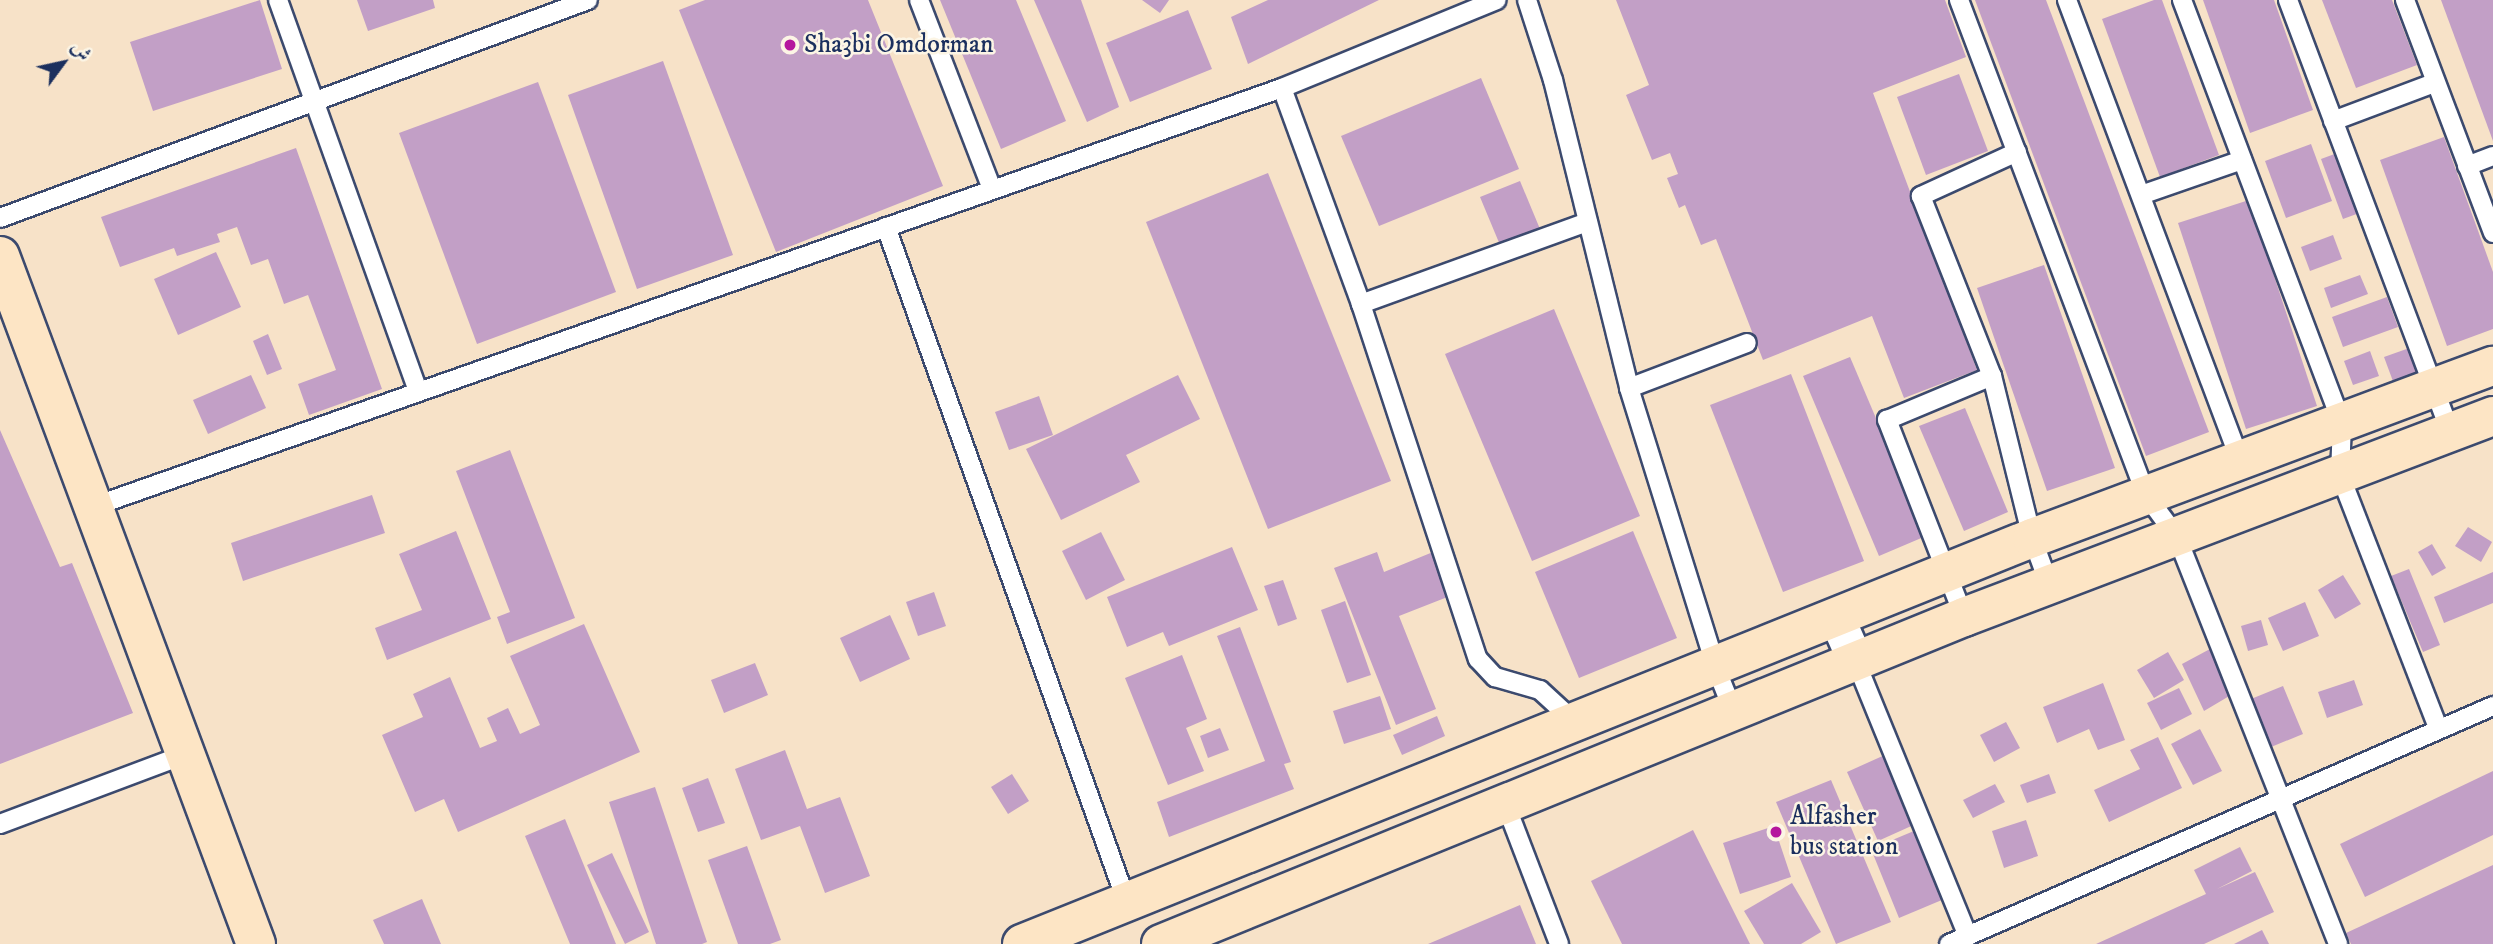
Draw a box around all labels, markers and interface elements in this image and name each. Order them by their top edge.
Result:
north arrow [28,28,98,98]
place label: Sha3bi Omdorman [804,29,994,61]
text: ش [66,37,96,65]
marker: Sha3bi Omdorman [782,37,798,53]
place label: Alfasher bus station [1790,801,1898,862]
marker: Alfasher bus station [1768,824,1784,840]

